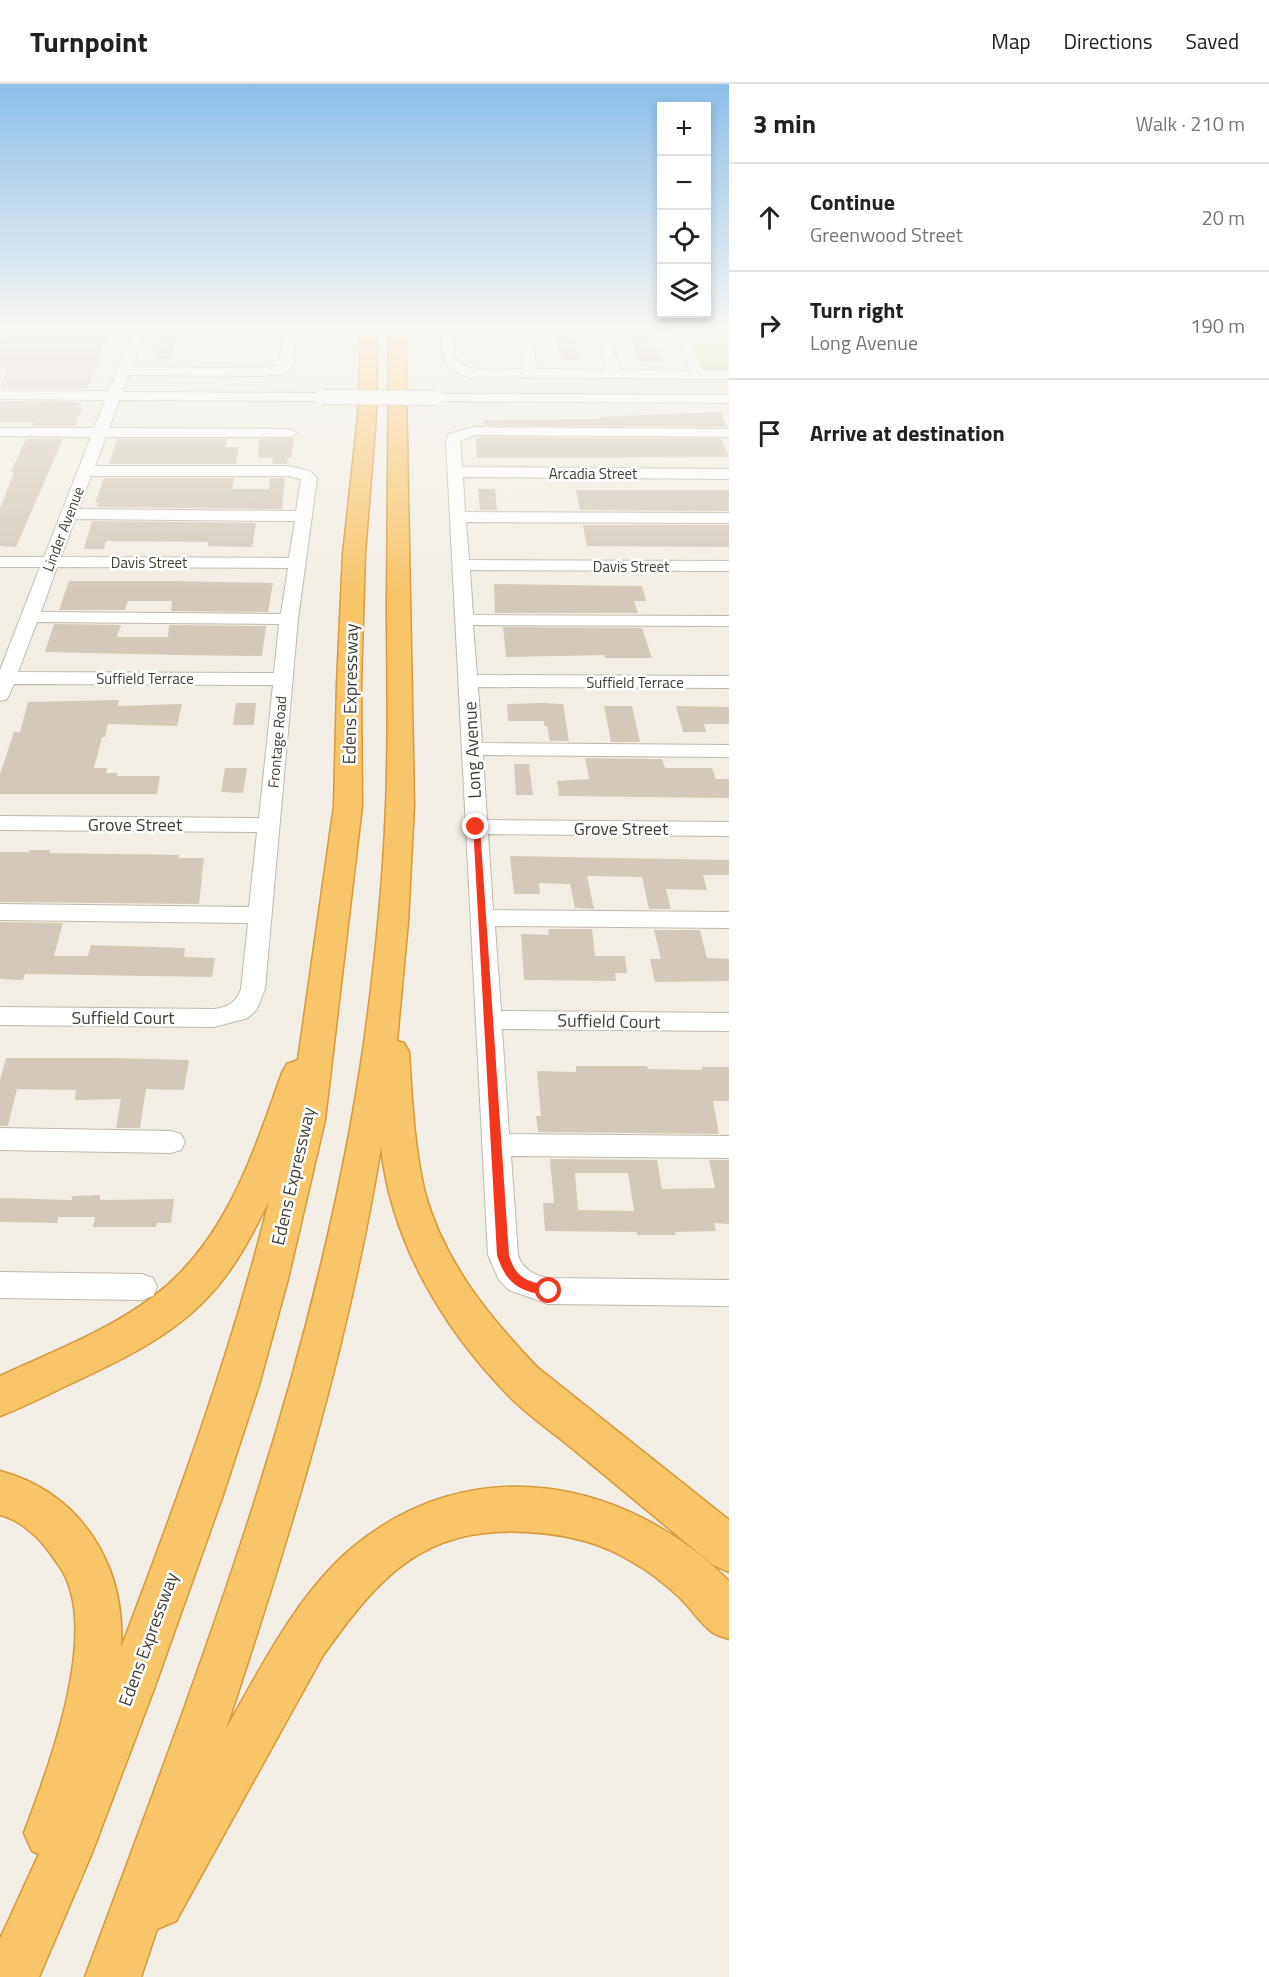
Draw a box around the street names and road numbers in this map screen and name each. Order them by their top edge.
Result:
street label: Arcadia Street [549,462,638,485]
street label: Linder Avenue [36,483,90,575]
street label: Davis Street [111,551,188,574]
street label: Davis Street [593,555,670,578]
street label: Edens Expressway [335,623,365,765]
street label: Suffield Terrace [96,667,194,690]
street label: Suffield Terrace [586,671,684,694]
street label: Frontage Road [262,695,292,789]
street label: Long Avenue [456,701,488,799]
street label: Grove Street [88,811,183,838]
street label: Grove Street [574,815,669,842]
street label: Suffield Court [71,1004,175,1031]
street label: Suffield Court [557,1007,661,1035]
street label: Edens Expressway [264,1104,322,1248]
street label: Edens Expressway [111,1568,185,1710]

